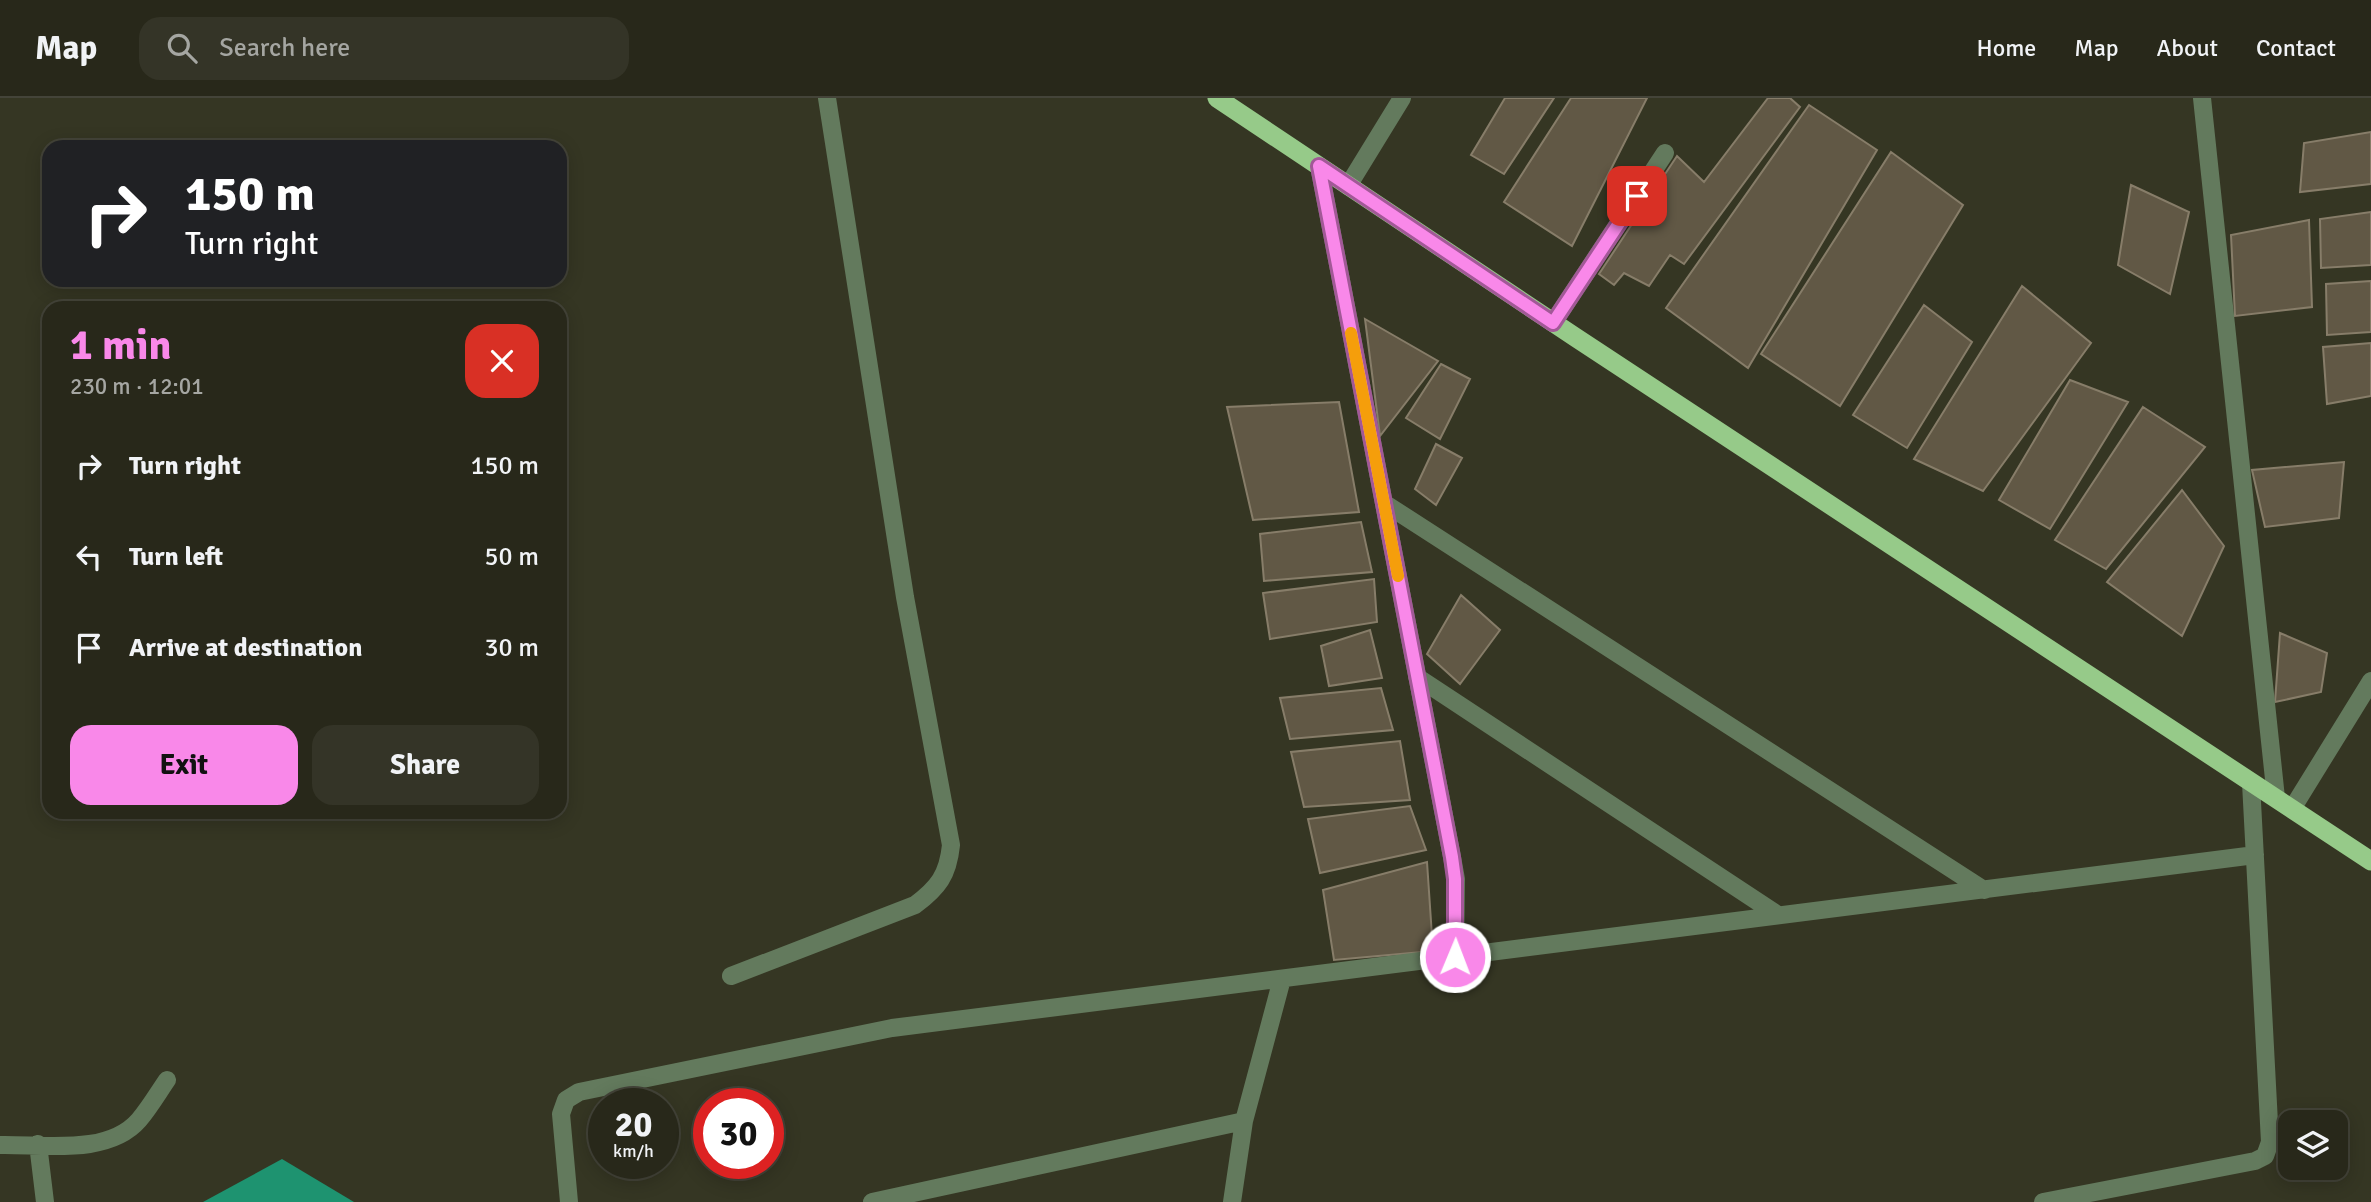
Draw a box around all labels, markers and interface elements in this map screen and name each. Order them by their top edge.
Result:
search box [139,17,629,80]
text: Map [35,28,97,69]
icon: search [163,29,201,67]
text: Search here [219,32,350,64]
text: Home [1976,33,2036,63]
text: Map [2074,33,2119,63]
text: About [2157,33,2218,63]
text: Contact [2256,33,2336,63]
text: 150 m [185,164,315,224]
pin [1607,166,1667,226]
icon: right [70,168,161,259]
icon: arrive [1618,177,1656,215]
text: Turn right [185,224,318,263]
text: 1 min [70,320,171,371]
button: close [465,324,539,398]
text: 230 m · 12:01 [70,372,204,401]
icon: right [70,447,108,485]
text: Turn right [129,450,241,482]
text: 150 m [470,450,539,482]
icon: left [70,538,108,576]
text: Turn left [129,541,223,573]
text: 50 m [484,541,539,573]
icon: arrive [70,629,108,667]
text: Arrive at destination [129,632,362,664]
text: 30 m [484,632,539,664]
button: Exit [70,725,298,805]
button: Share [312,725,539,805]
position arrow [1418,920,1492,994]
speed limit sign: 30 [693,1088,784,1179]
text: 20 [615,1103,652,1146]
map controls [2278,1110,2348,1180]
button: layers [2278,1110,2348,1180]
text: km/h [613,1140,654,1162]

